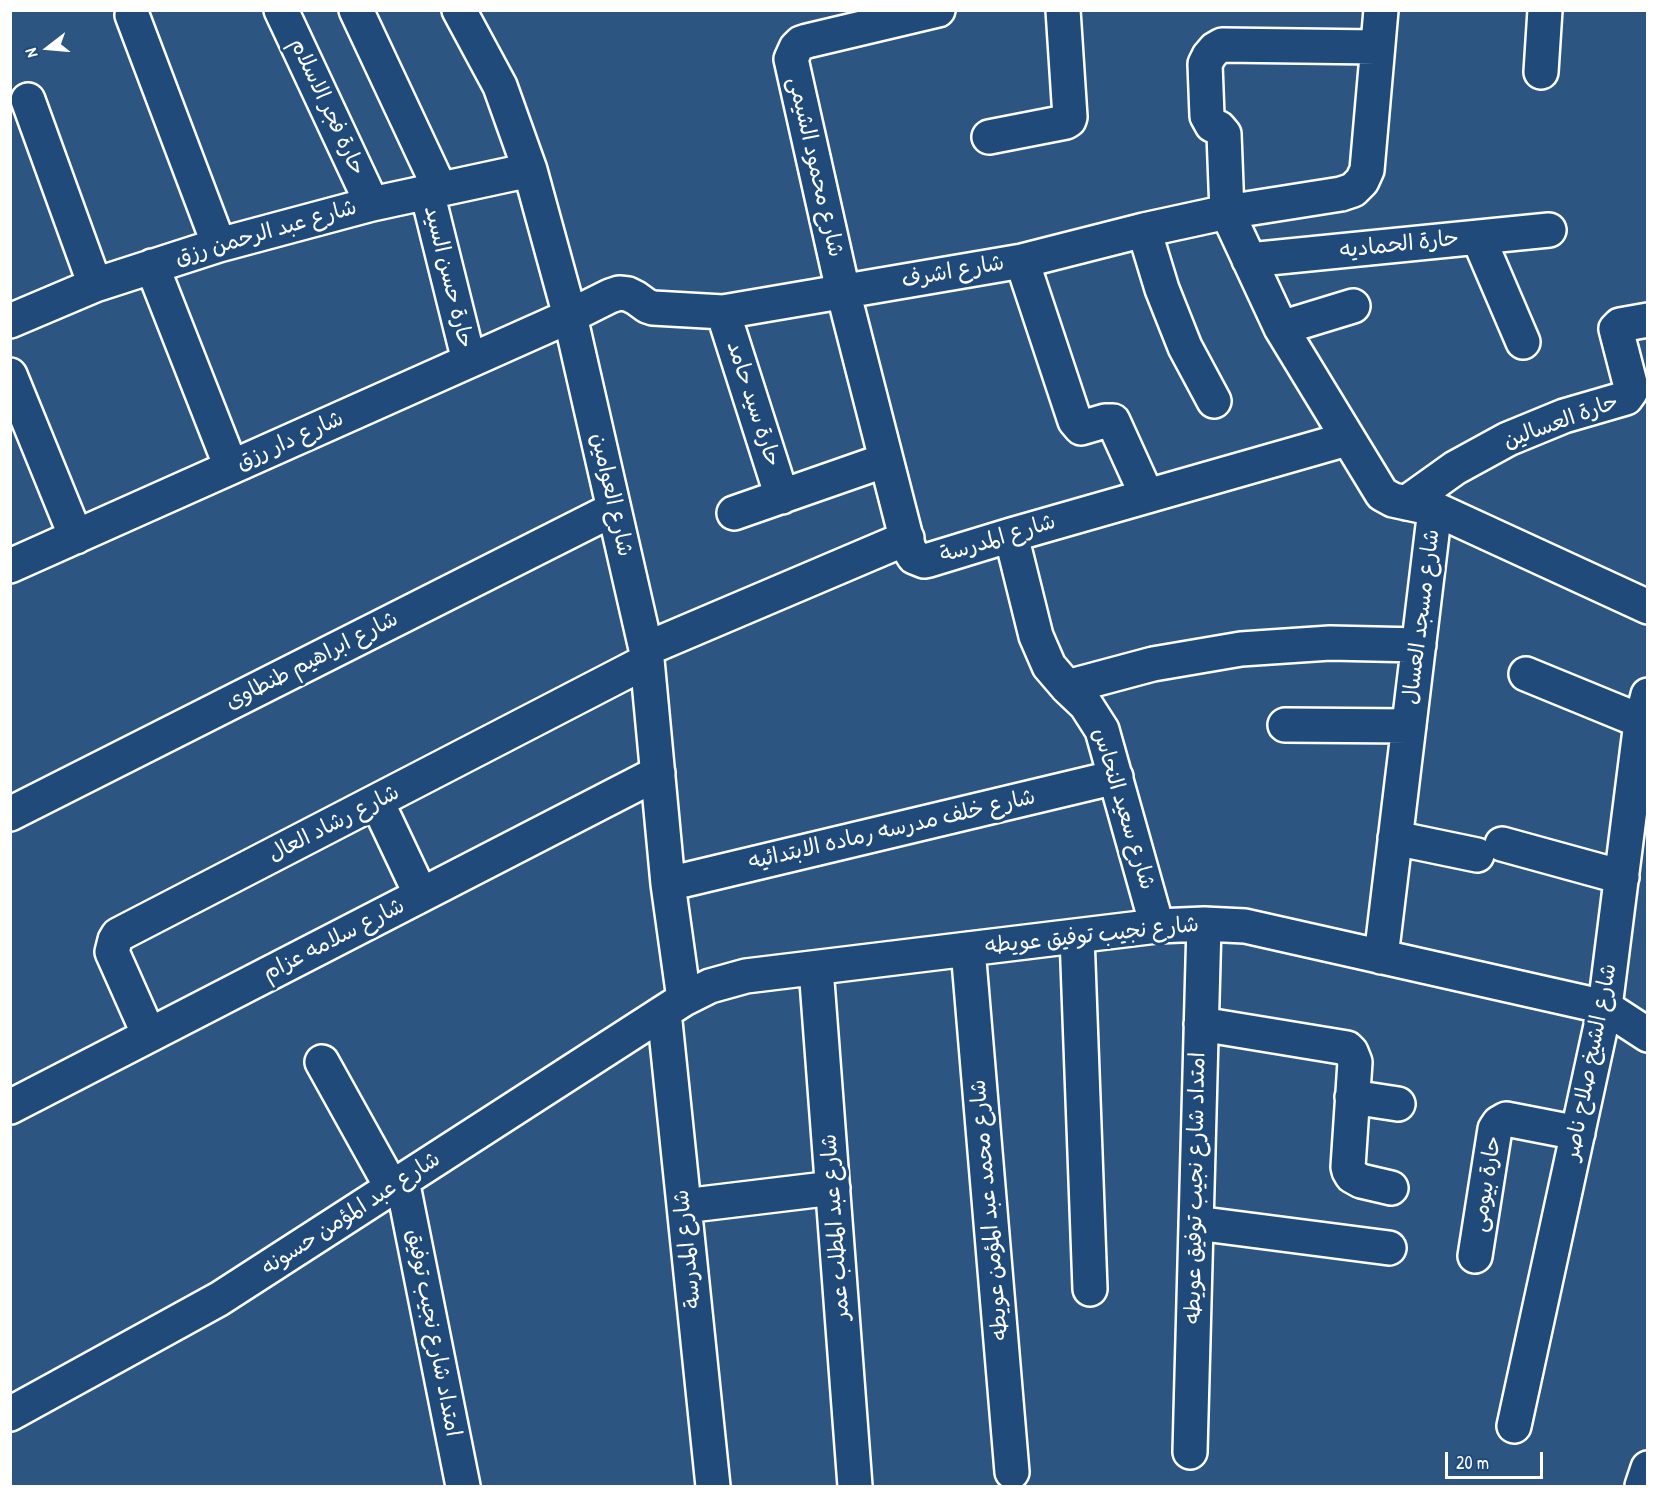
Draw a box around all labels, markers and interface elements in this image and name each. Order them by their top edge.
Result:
north arrow [18,18,78,78]
street label: حارة فجر الاسلام [284,34,370,180]
text: N [19,46,42,60]
street label: شارع محمود الشيمى [781,74,849,260]
street label: شارع عبد الرحمن رزق [172,194,360,272]
street label: حارة حسن السيد [418,203,478,351]
street label: حارة الحماديه [1338,226,1460,264]
street label: شارع اشرف [900,250,1006,294]
street label: حارة سيد حامد [720,338,786,470]
street label: حارة العسالين [1500,389,1622,455]
street label: شارع دار رزق [232,406,348,476]
street label: شارع العوامين [584,431,638,559]
street label: شارع المدرسة [937,509,1059,569]
street label: شارع مسجد العسال [1398,528,1446,706]
street label: شارع ابراهيم طنطاوى [221,606,403,716]
street label: شارع سعيد النحاس [1086,725,1160,893]
street label: شارع رشاد العال [264,780,404,868]
street label: شارع خلف مدرسه رماده الابتدائيه [746,784,1038,876]
street label: شارع سلامه عزام [259,893,409,987]
street label: شارع نجيب توفيق عويطه [984,912,1200,960]
street label: شارع الشيخ صلاح ناصر [1559,961,1623,1163]
street label: امتداد شارع نجيب توفيق عويطه [1180,1052,1212,1324]
street label: شارع محمد عبد المؤمن عويطه [965,1078,1015,1342]
street label: شارع عبد المطلب عمر [816,1133,856,1321]
street label: حارة بيومى [1466,1134,1508,1234]
street label: شارع عبد المؤمن حسونه [256,1146,446,1282]
street label: شارع المدرسة [669,1188,707,1310]
street label: امتداد شارع نجيب توفيق [400,1227,466,1439]
scale bar [1448,1440,1546,1478]
text: 20 m [1456,1450,1489,1475]

